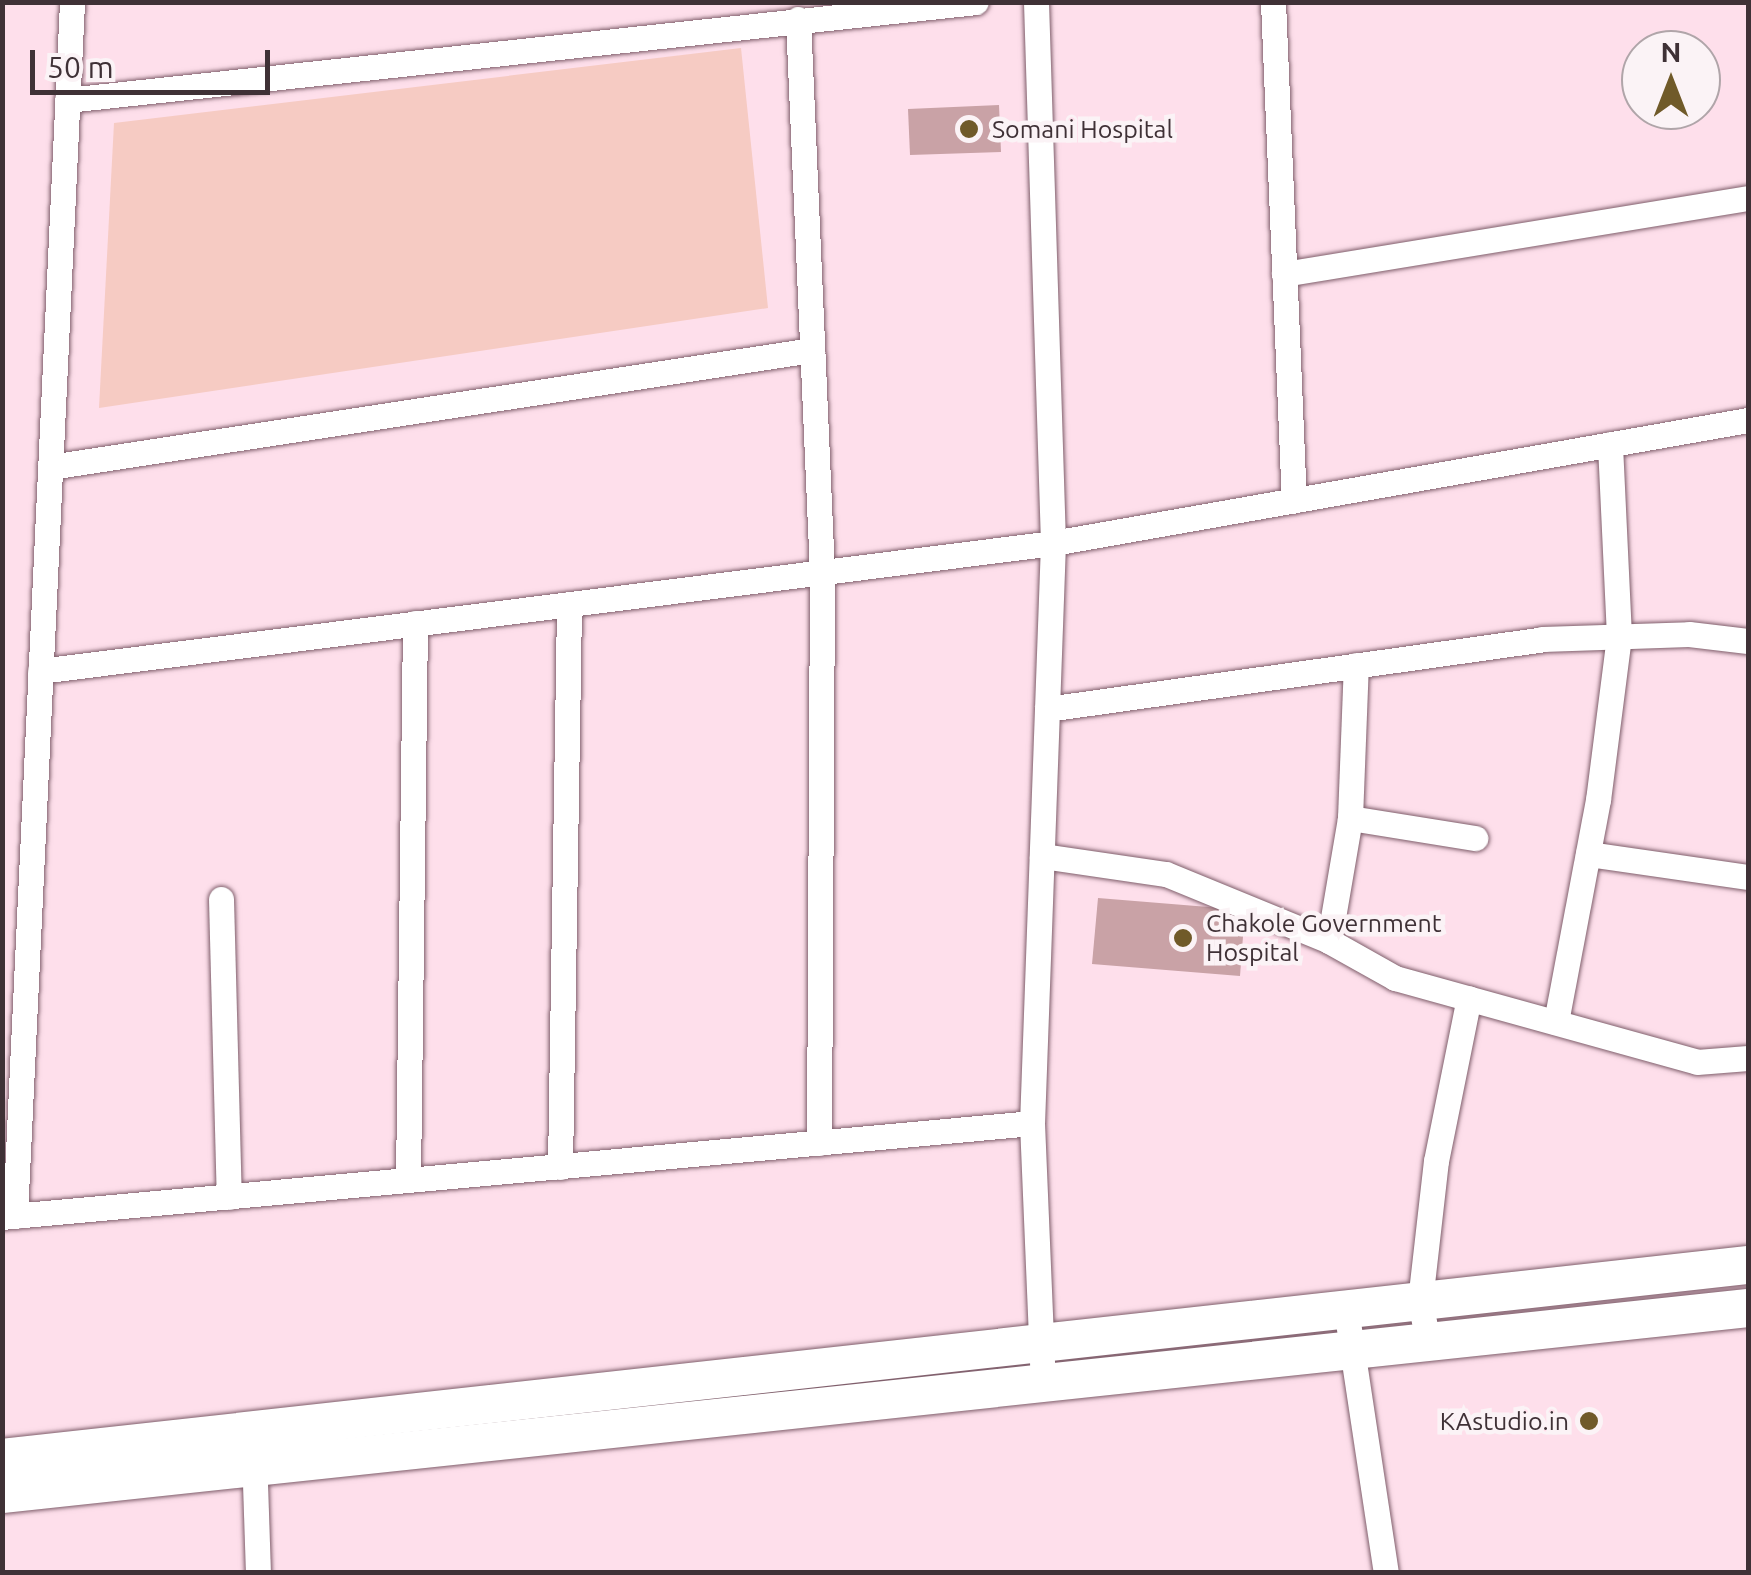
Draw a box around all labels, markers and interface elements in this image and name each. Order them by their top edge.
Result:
scale bar [35,30,275,92]
north arrow [1621,30,1721,130]
text: N [1661,36,1681,67]
text: 50 m [47,50,114,84]
place label: Somani Hospital [992,114,1173,144]
marker: Somani Hospital [956,116,982,142]
place label: Chakole Government Hospital [1206,909,1442,968]
marker: Chakole Government Hospital [1170,925,1196,951]
place label: KAstudio.in [1440,1406,1569,1436]
marker: KAstudio.in [1578,1410,1600,1432]

